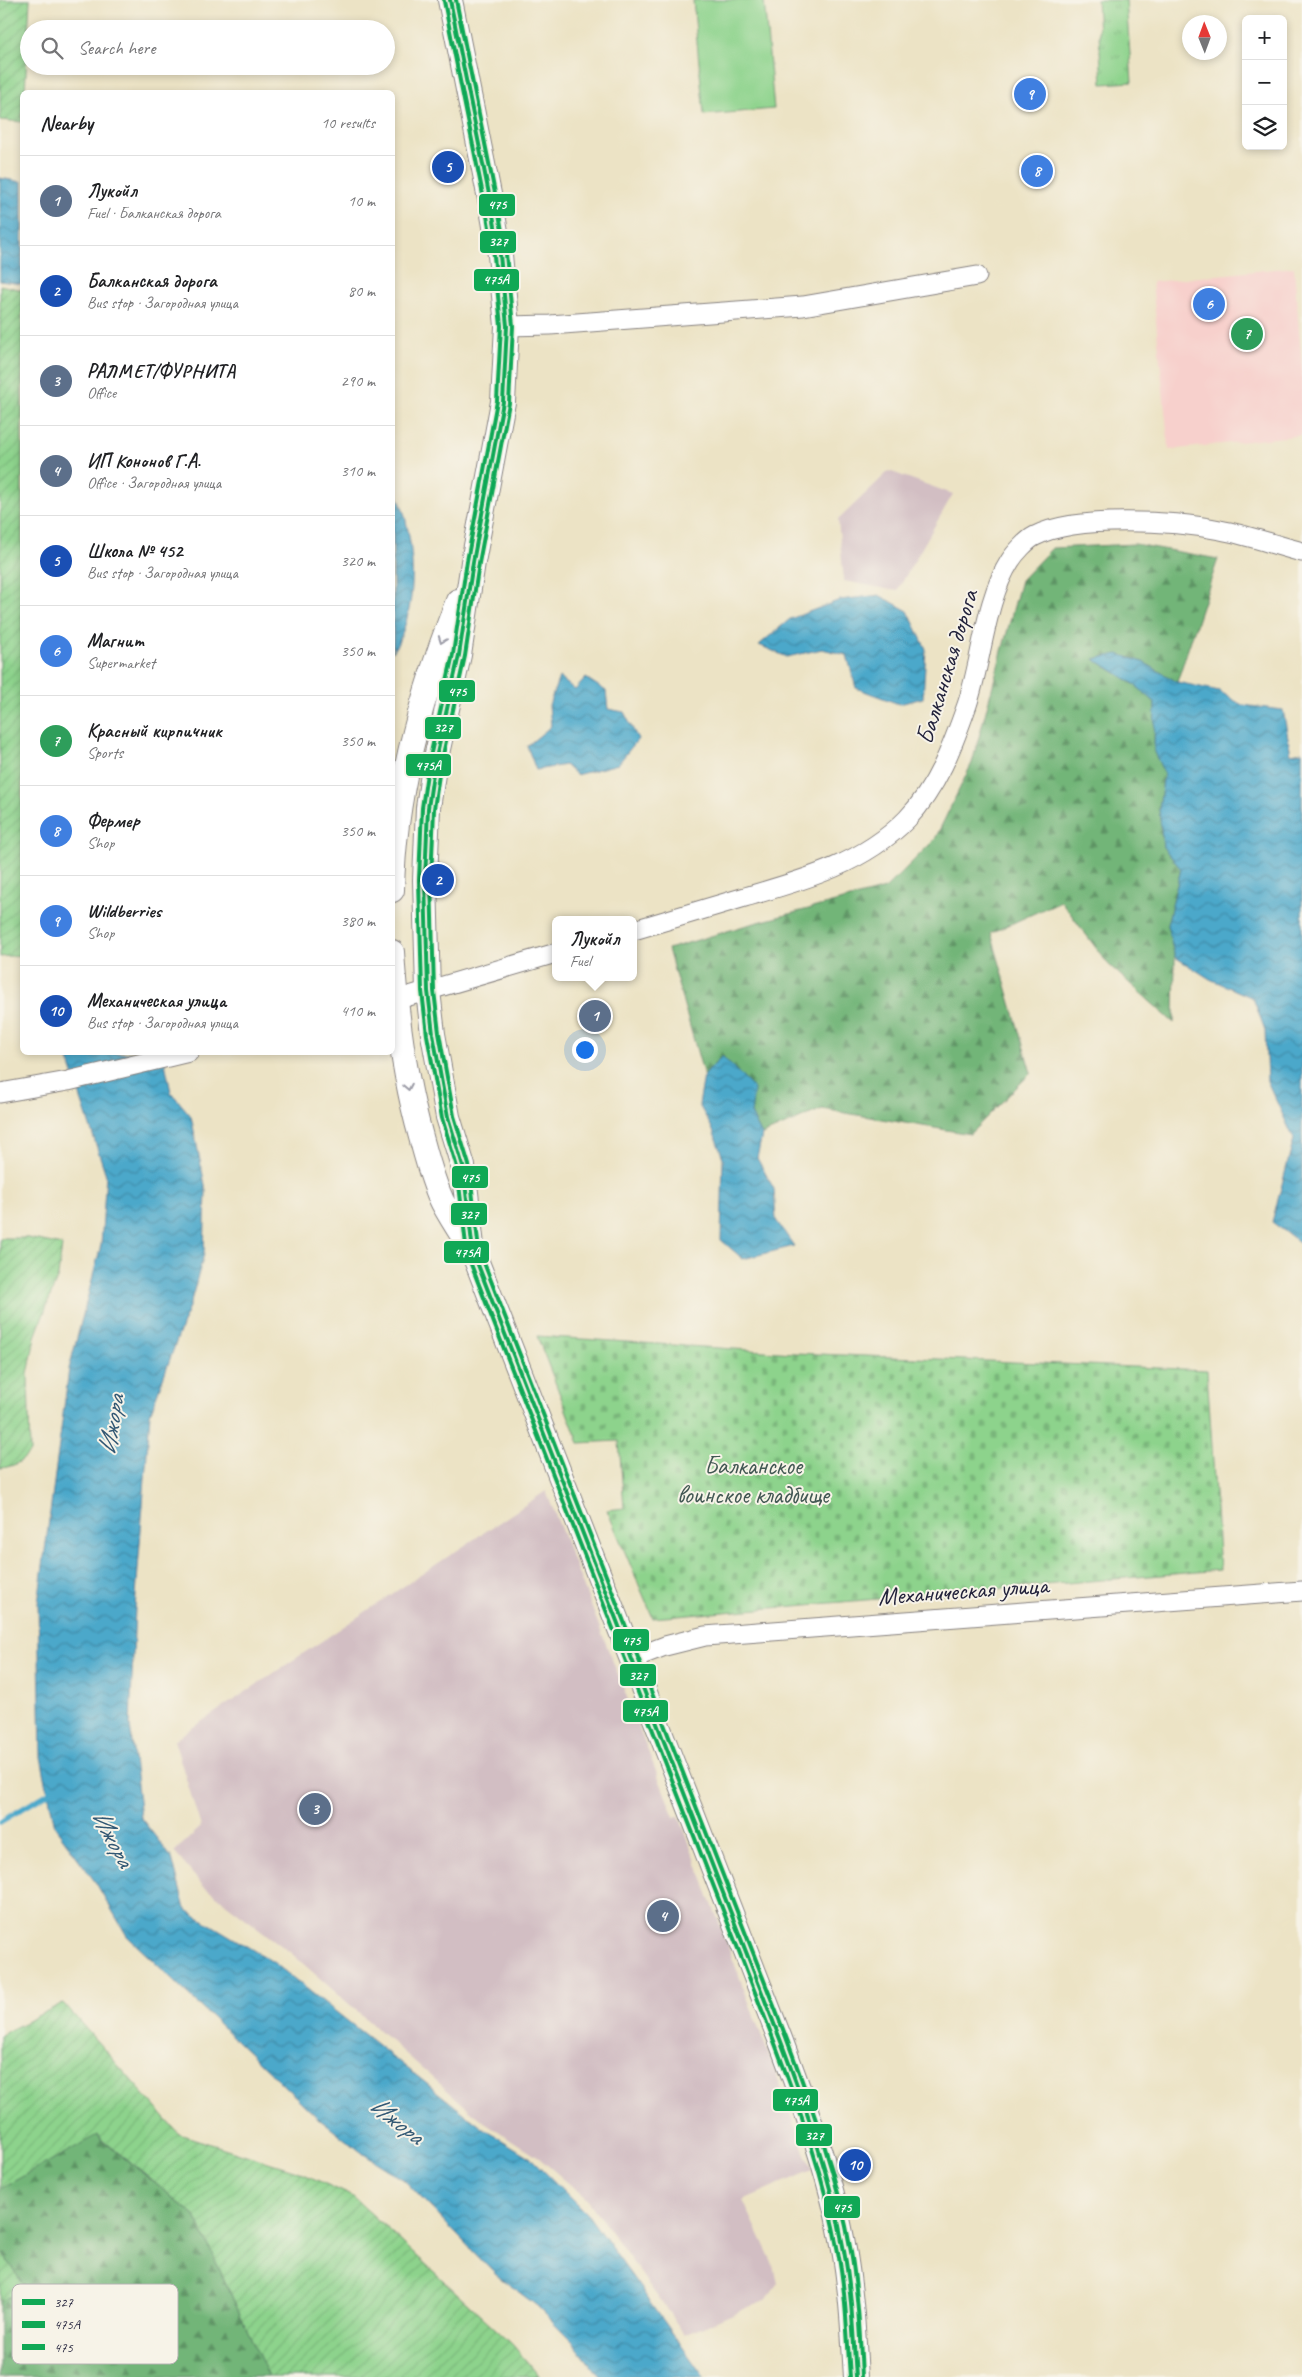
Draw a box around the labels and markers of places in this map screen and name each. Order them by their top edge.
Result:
pin: 9 [1014,75,1046,113]
pin: 5 [432,148,464,186]
pin: 8 [1021,152,1053,190]
pin: 6 [1193,285,1225,323]
pin: 7 [1231,315,1263,353]
pin: 2 [422,861,454,899]
pin: 1 [579,997,611,1035]
pin: 3 [299,1790,331,1828]
pin: 4 [647,1897,679,1935]
pin: 10 [839,2146,871,2184]

